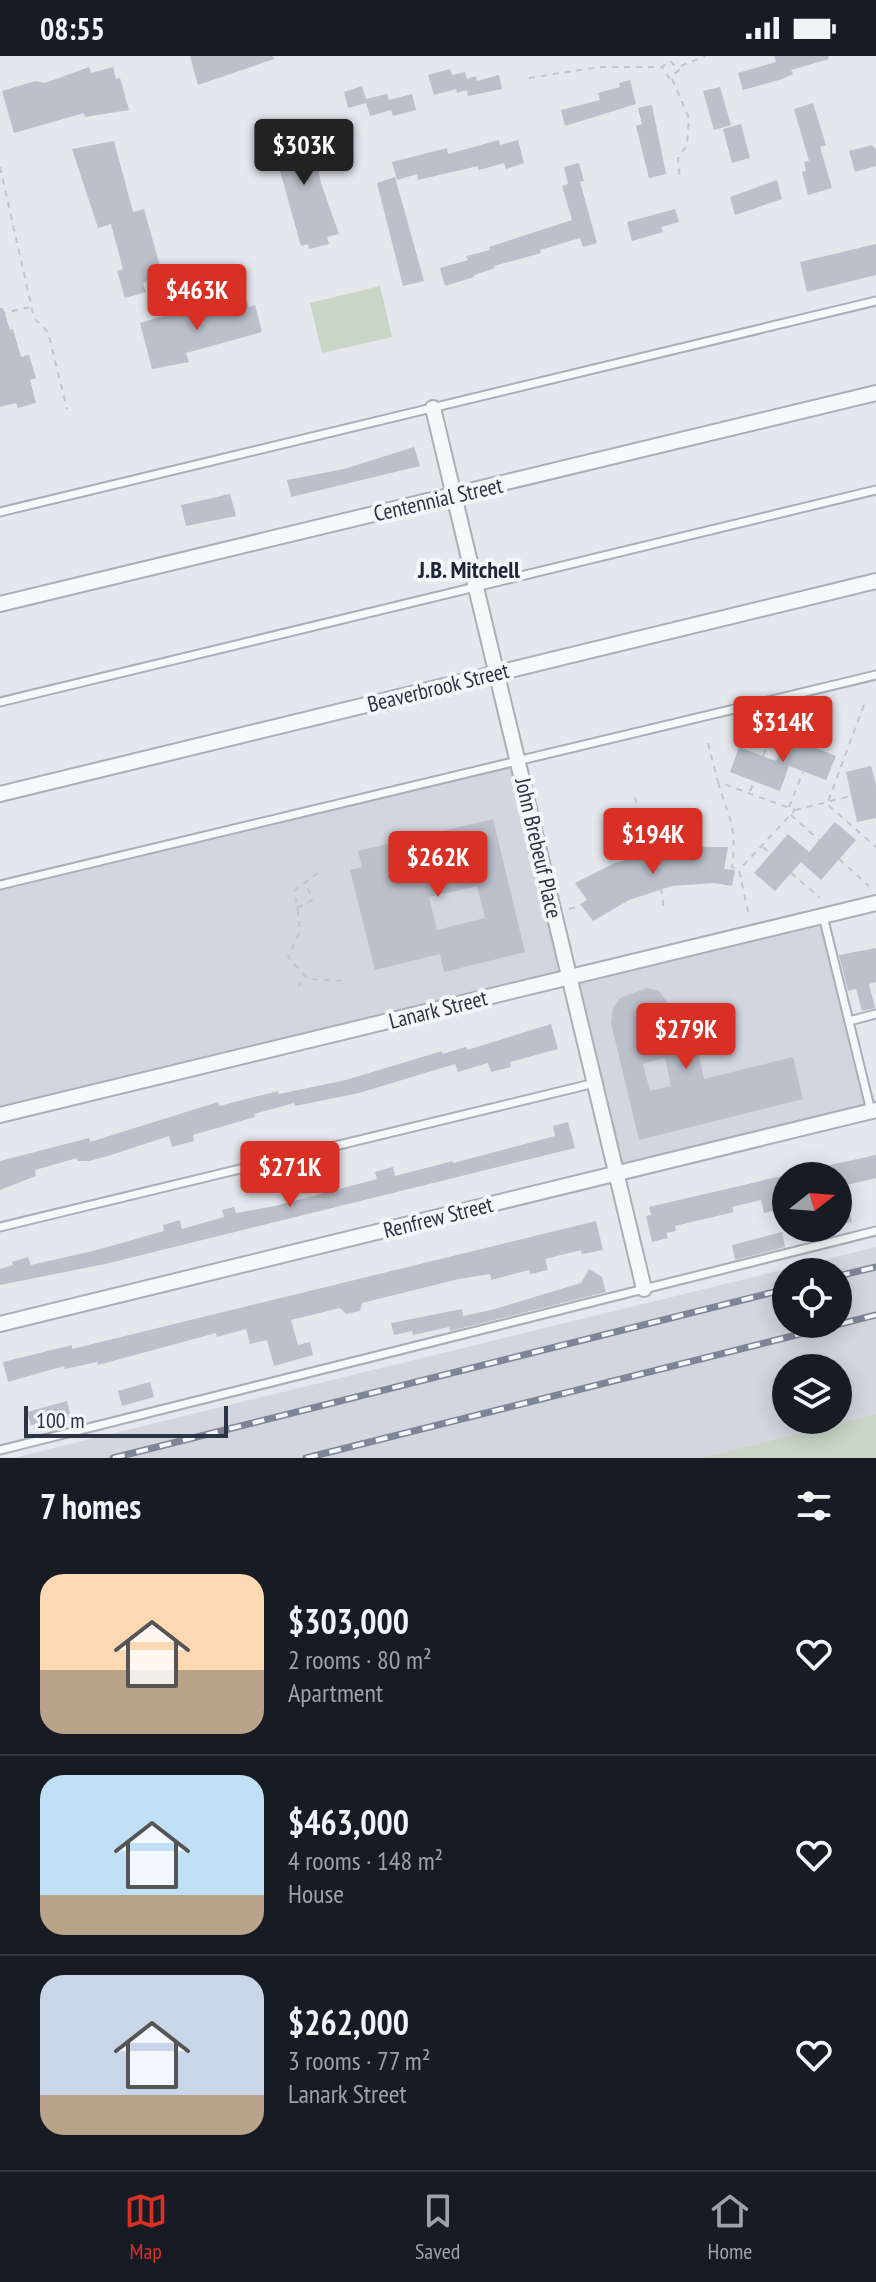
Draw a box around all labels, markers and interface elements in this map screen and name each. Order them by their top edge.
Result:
text: 08:55 [40,9,105,48]
pin: $303K [248,119,360,187]
text: $303K [272,128,336,161]
pin: $463K [141,264,253,332]
text: $463K [165,273,229,306]
street label: Centennial Street [371,471,505,527]
district label: J.B. Mitchell [417,554,520,585]
street label: Beaverbrook Street [364,656,512,718]
pin: $314K [727,696,839,764]
text: $314K [751,705,815,738]
street label: John Brebeuf Place [509,774,569,921]
pin: $194K [597,808,709,876]
text: $194K [621,817,685,850]
pin: $262K [382,831,494,899]
text: $262K [406,840,470,873]
street label: Lanark Street [386,983,490,1035]
pin: $279K [630,1003,742,1071]
text: $279K [654,1012,718,1045]
pin: $271K [234,1141,346,1209]
text: $271K [258,1150,322,1183]
north arrow [772,1162,852,1242]
map controls [772,1162,852,1434]
street label: Renfrew Street [380,1190,496,1244]
button: locate [772,1258,852,1338]
button: layers [772,1354,852,1434]
scale bar [24,1402,228,1438]
text: 100 m [36,1406,85,1434]
text: 7 homes [40,1484,141,1528]
icon: filters [792,1484,836,1528]
text: $303,000 [288,1599,409,1643]
icon: home [104,1606,200,1702]
icon: heart [792,1632,836,1676]
text: 2 rooms · 80 m² [288,1643,432,1676]
text: Apartment [288,1676,383,1709]
text: $463,000 [288,1800,409,1844]
icon: home [104,1807,200,1903]
icon: heart [792,1833,836,1877]
text: 4 rooms · 148 m² [288,1844,443,1877]
text: House [288,1877,344,1910]
text: $262,000 [288,2000,409,2044]
icon: home [104,2007,200,2103]
icon: heart [792,2033,836,2077]
text: 3 rooms · 77 m² [288,2044,430,2077]
text: Lanark Street [288,2077,407,2110]
tab: Map [124,2189,168,2265]
tab: Saved [415,2189,460,2265]
tab: Home [708,2189,752,2265]

